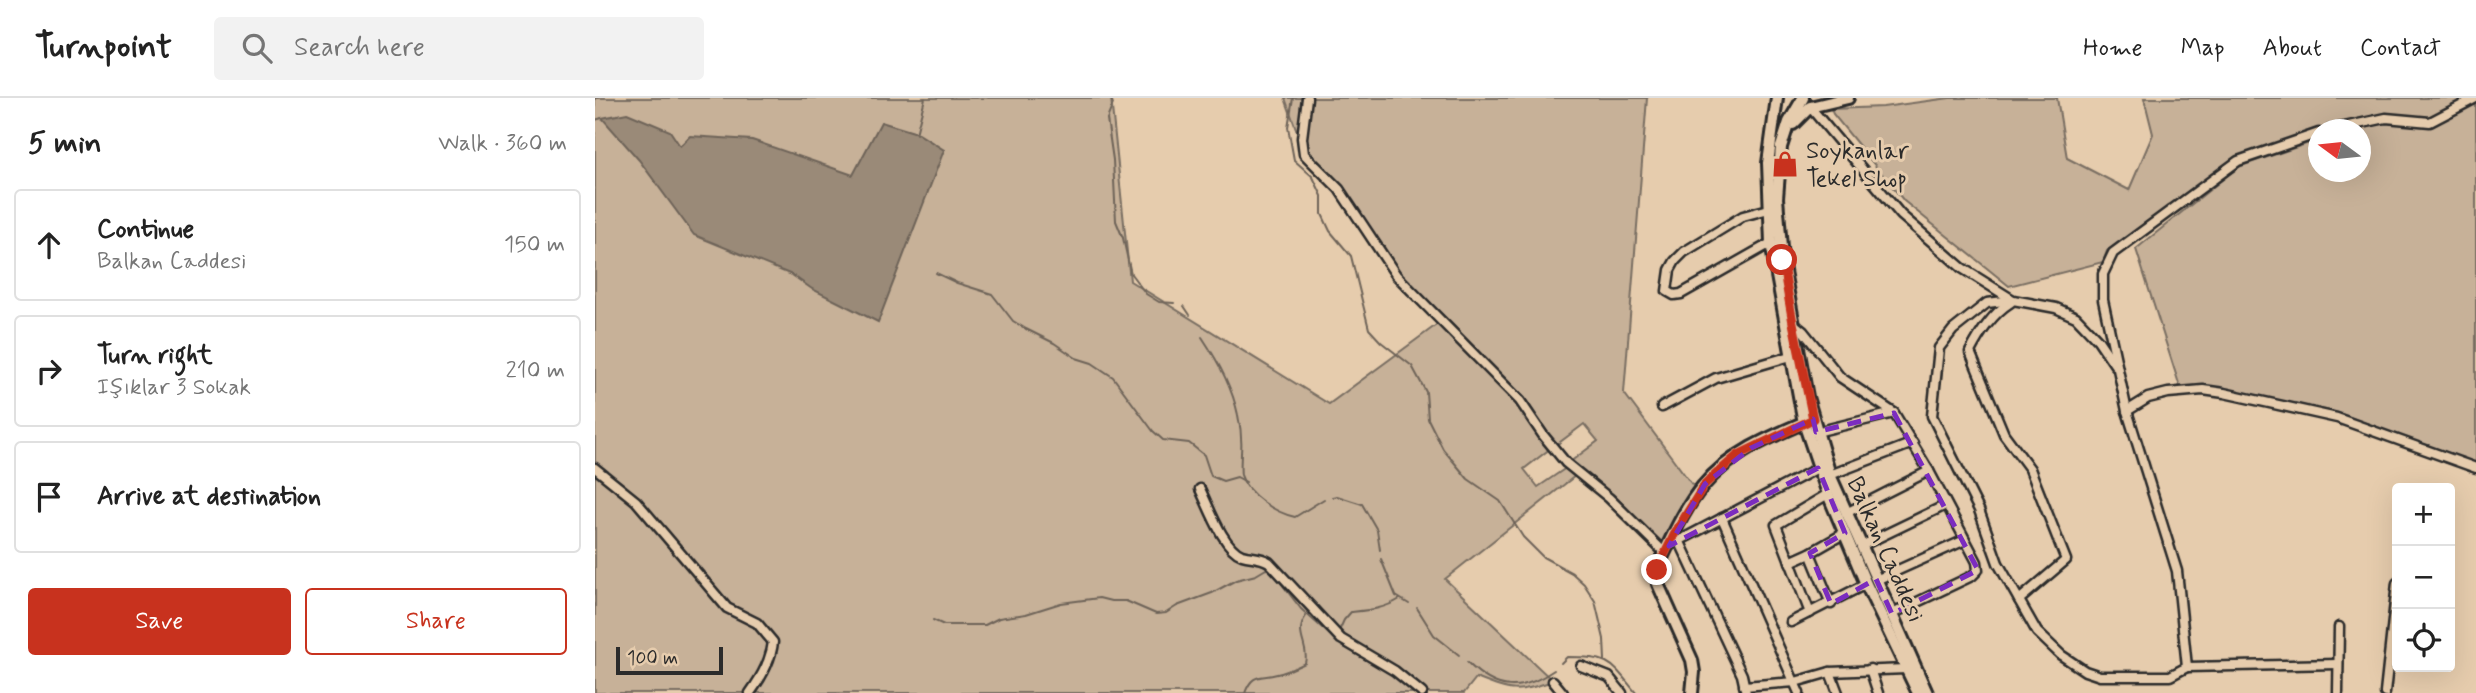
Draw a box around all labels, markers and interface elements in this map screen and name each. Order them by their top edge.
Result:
search box [214,17,704,80]
text: Turnpoint [35,26,172,70]
icon: search [238,29,276,67]
text: Search here [294,31,425,65]
text: Home [2083,33,2143,64]
text: Map [2181,33,2225,64]
text: About [2263,33,2322,64]
text: Contact [2360,33,2441,64]
north arrow [2308,119,2371,182]
text: 5 min [28,124,102,163]
text: Walk · 360 m [438,129,567,159]
place label: Soykanlar Tekel Shop [1806,136,1910,195]
shop icon: Soykanlar Tekel Shop [1770,149,1800,179]
text: Continue [97,213,194,247]
icon: ahead [30,226,68,264]
text: 150 m [504,230,565,260]
route start [1766,244,1797,275]
text: Balkan Caddesi [97,247,246,277]
text: Turn right [97,339,213,373]
icon: right [30,352,68,390]
text: 210 m [505,356,565,386]
text: Işıklar 3 Sokak [97,373,251,403]
street label: Balkan Caddesi [1839,472,1931,627]
icon: arrive [30,478,68,516]
text: Arrive at destination [97,480,321,514]
map controls [2392,483,2455,672]
button: + [2392,483,2455,546]
button: − [2392,546,2455,609]
route end [1641,554,1672,585]
button: Save [28,588,291,655]
button: Share [305,588,567,655]
button: locate [2392,609,2455,672]
scale bar [616,644,723,676]
text: 100 m [627,646,678,671]

